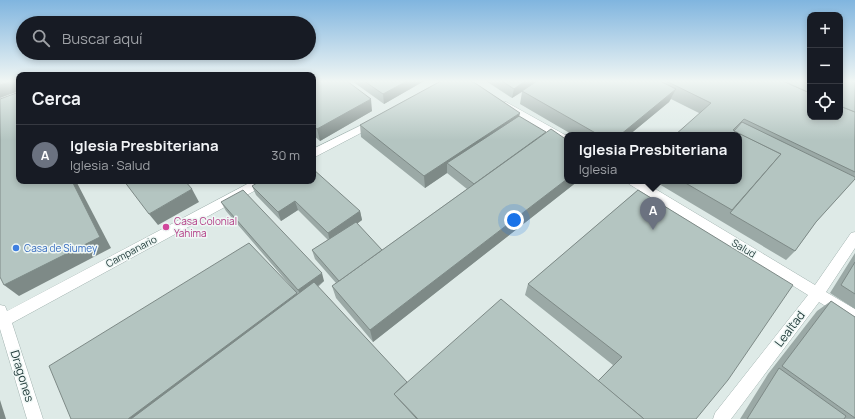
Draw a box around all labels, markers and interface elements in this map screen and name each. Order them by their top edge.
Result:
map controls [807,12,843,120]
button: + [807,12,843,48]
search box [16,16,316,60]
icon: search [30,27,52,49]
text: Buscar aquí [62,28,143,49]
button: − [807,48,843,84]
button: locate [807,84,843,120]
text: Cerca [32,87,81,110]
popup [564,132,742,184]
text: Iglesia Presbiteriana [70,135,219,156]
text: Iglesia Presbiteriana [579,139,727,160]
text: A [41,146,49,164]
text: 30 m [271,146,300,164]
text: Iglesia · Salud [70,156,150,174]
text: Iglesia [579,160,617,178]
pin: A [640,197,666,230]
your location [504,210,524,230]
place label: Casa Colonial Yahima [174,214,237,240]
marker: Casa Colonial Yahima [161,222,171,232]
street label: Campanario [103,232,159,270]
street label: Salud [729,235,759,261]
place label: Casa de Siumey [24,241,98,255]
marker: Casa de Siumey [11,243,21,253]
street label: Lealtad [770,307,809,350]
street label: Dragones [7,348,38,404]

